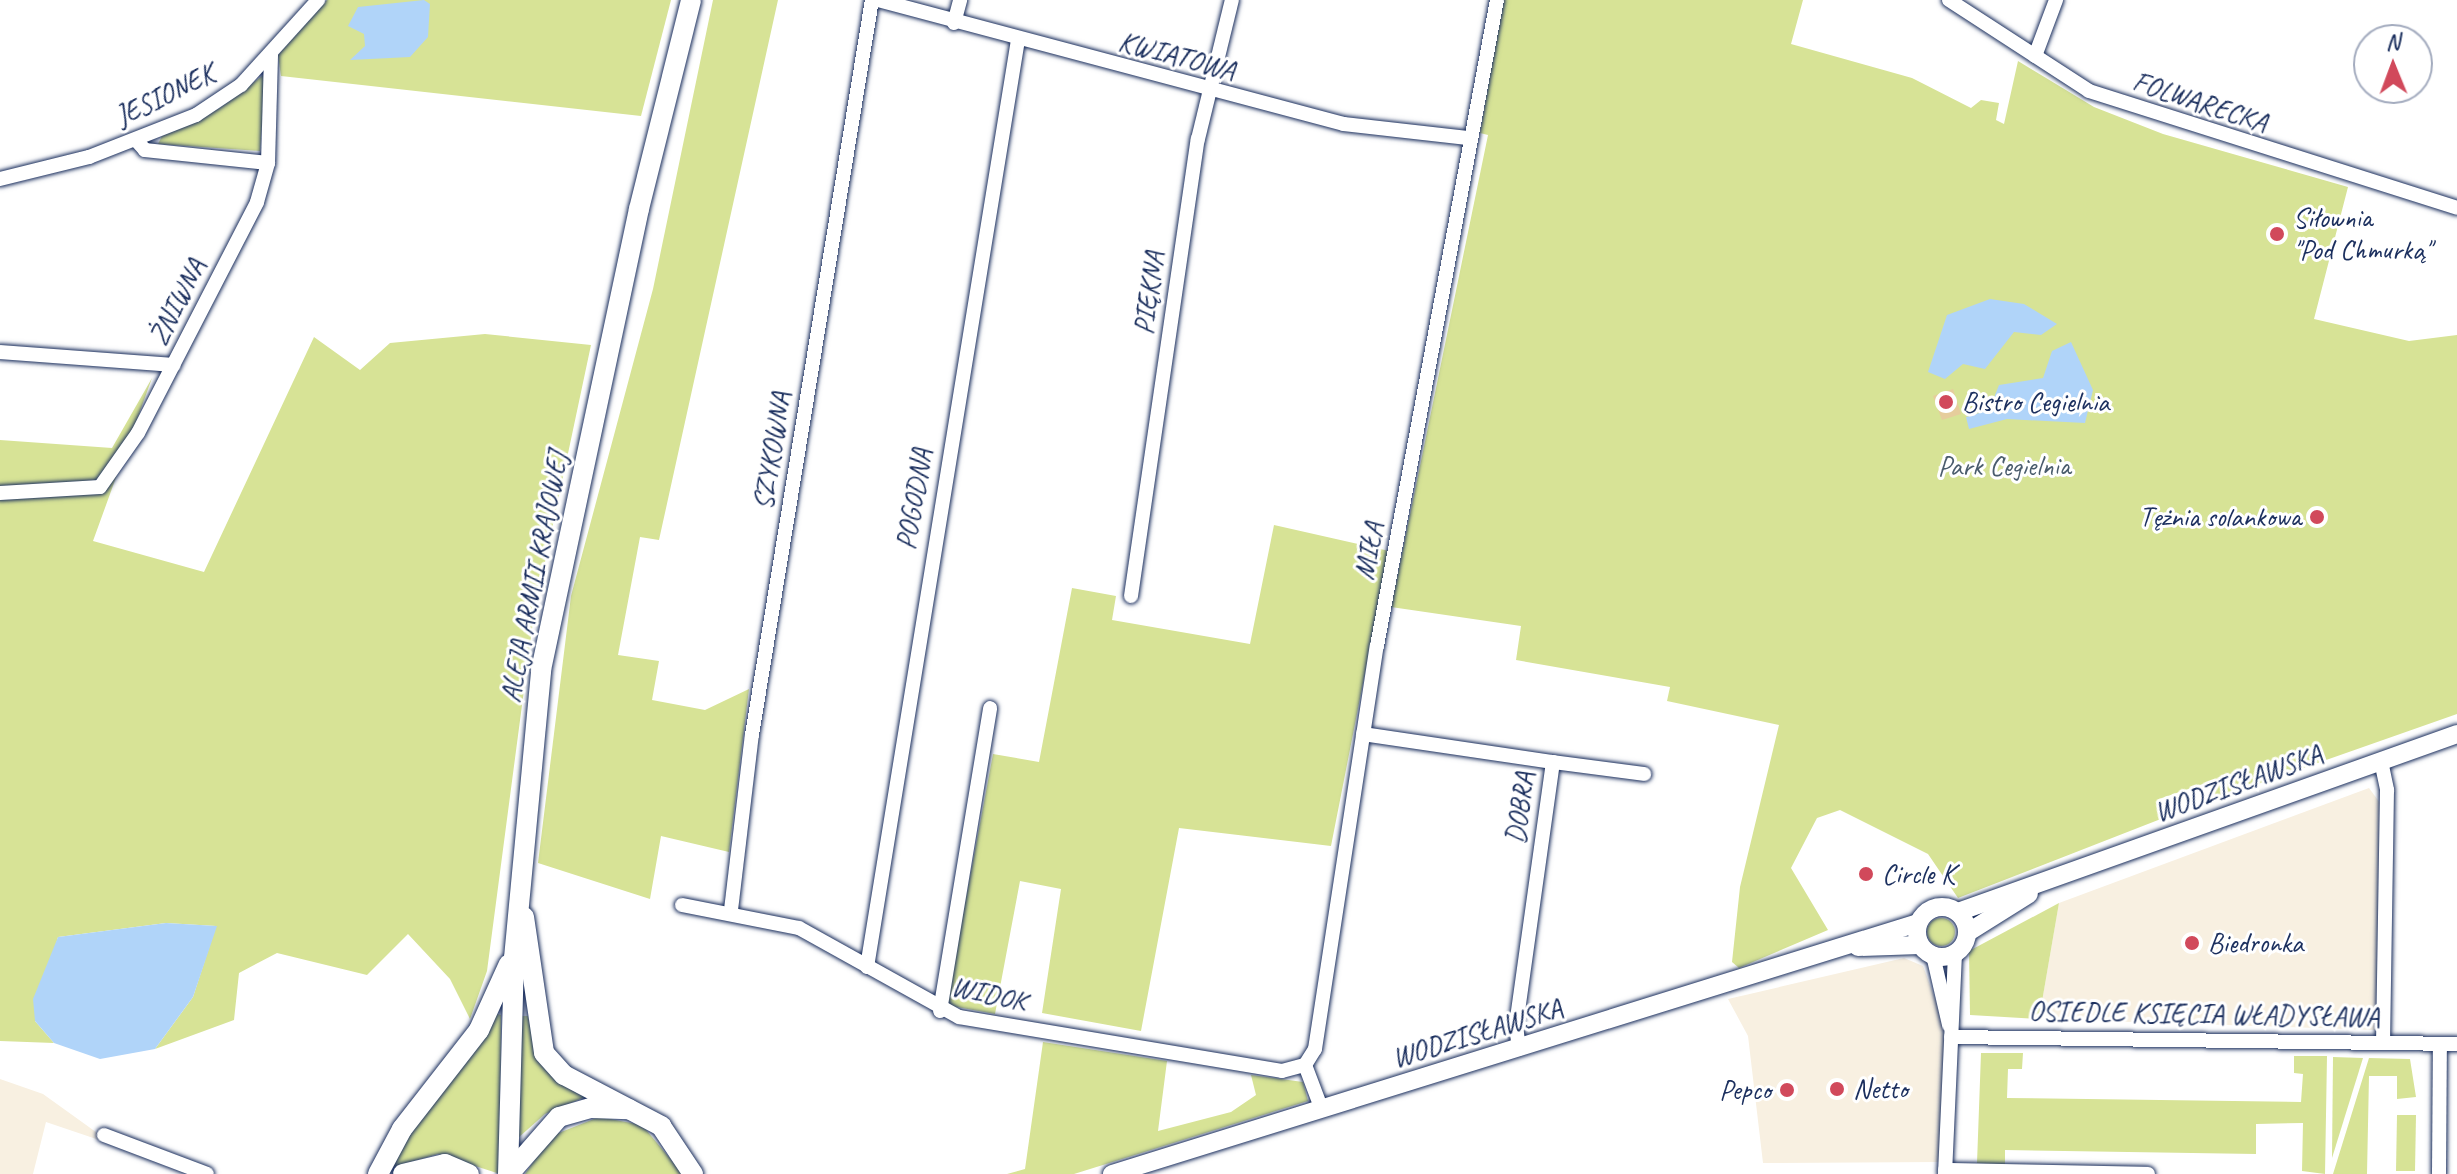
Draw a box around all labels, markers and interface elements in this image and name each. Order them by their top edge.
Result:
street label: KWIATOWA [1115,24,1239,88]
north arrow [2353,24,2433,104]
text: N [2386,28,2400,56]
street label: JESIONEK [110,57,220,133]
street label: FOLWARECKA [2129,65,2271,139]
place label: Siłownia "Pod Chmurką" [2293,201,2432,267]
marker: Siłownia "Pod Chmurką" [2268,225,2286,243]
street label: PIĘKNA [1127,250,1171,336]
street label: ŻNIWNA [141,253,213,351]
place label: Bistro Cegielnia [1962,385,2108,419]
street label: SZYKOWNA [746,390,798,512]
marker: Bistro Cegielnia [1937,393,1955,411]
street label: POGODNA [889,446,939,552]
street label: ALEJA ARMII KRAJOWEJ [493,448,575,706]
park label: Park Cegielnia [1938,449,2070,483]
place label: Tężnia solankowa [2140,500,2301,534]
marker: Tężnia solankowa [2308,508,2326,526]
street label: MIŁA [1347,520,1391,582]
street label: WODZISŁAWSKA [2150,737,2326,829]
street label: DOBRA [1498,770,1542,846]
place label: Circle K [1882,857,1955,891]
marker: Circle K [1857,865,1875,883]
place label: Biedronka [2208,926,2303,960]
marker: Biedronka [2183,934,2201,952]
street label: WIDOK [948,969,1030,1019]
street label: WODZISŁAWSKA [1388,991,1566,1075]
street label: OSIEDLE KSIĘCIA WŁADYSŁAWA [2028,994,2380,1034]
place label: Netto [1853,1072,1908,1106]
place label: Pepco [1719,1073,1771,1107]
marker: Netto [1828,1080,1846,1098]
marker: Pepco [1778,1081,1796,1099]

